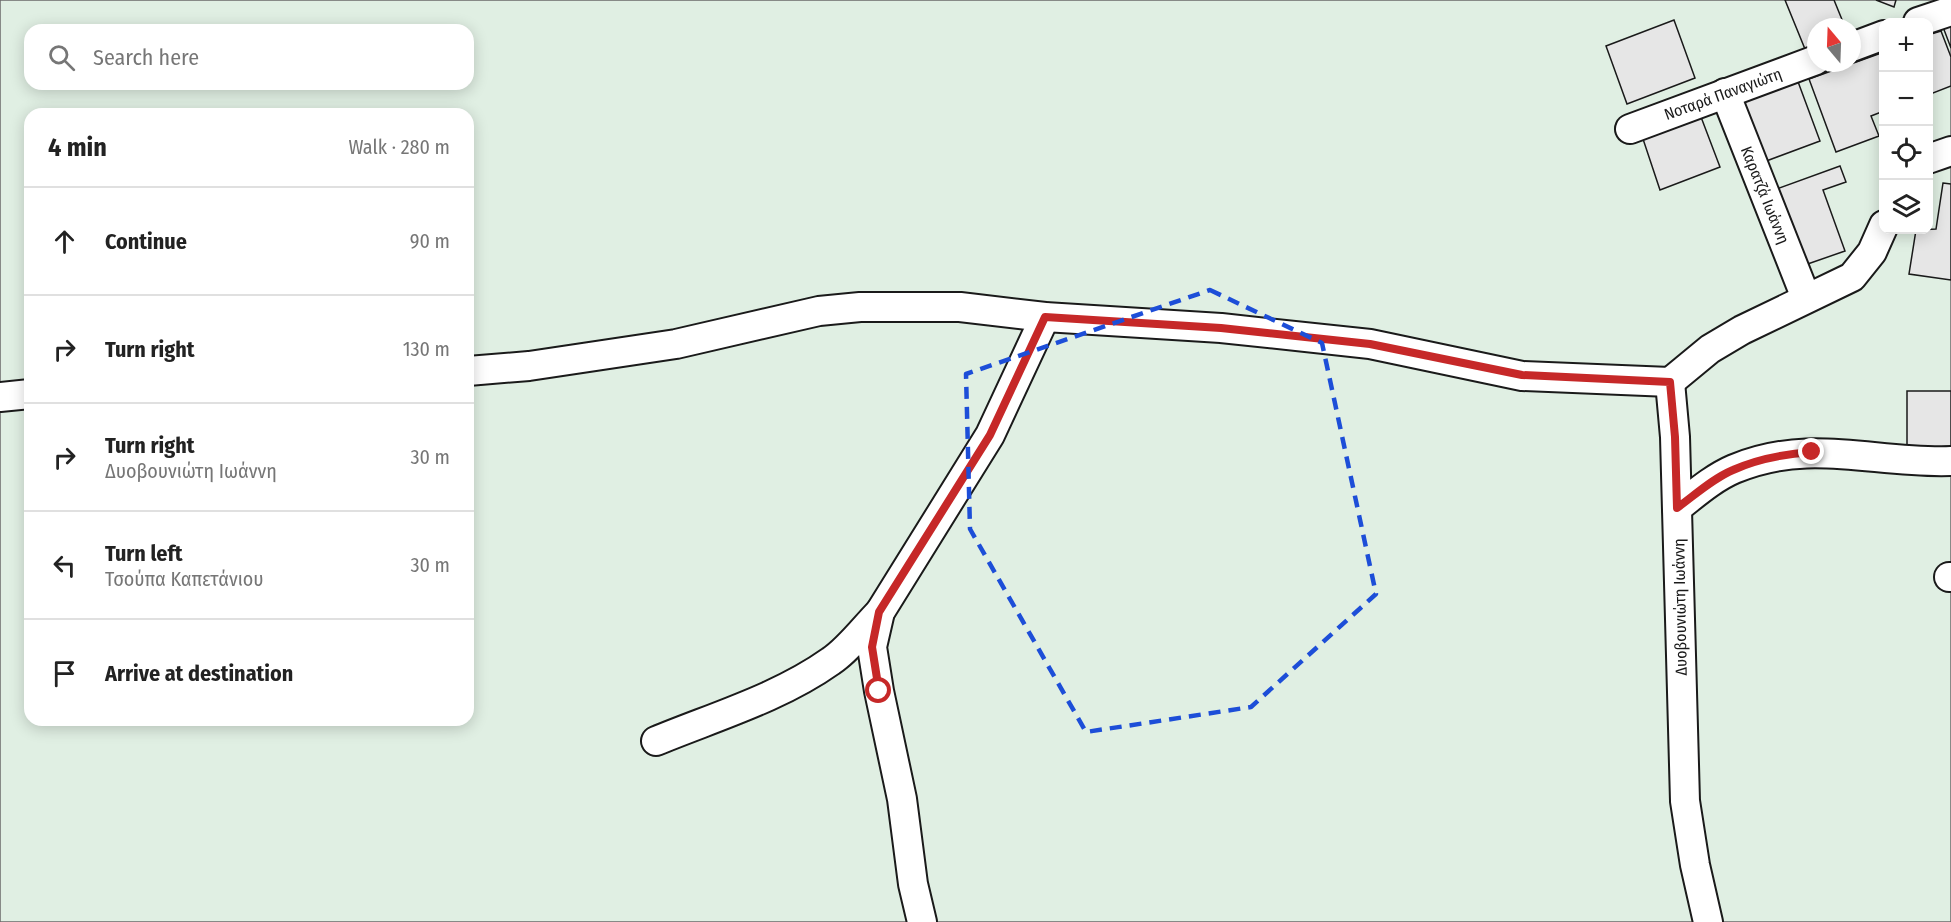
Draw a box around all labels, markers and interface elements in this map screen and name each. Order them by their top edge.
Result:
north arrow [1807,18,1861,72]
map controls [1879,18,1933,234]
button: + [1879,18,1933,72]
search box [24,24,474,90]
icon: search [45,41,78,74]
text: Search here [93,44,199,71]
street label: Νοταρά Παναγιώτη [1662,64,1784,124]
button: − [1879,72,1933,126]
button: locate [1879,126,1933,180]
text: 4 min [48,132,107,163]
text: Walk · 280 m [348,135,450,159]
street label: Καρατζά Ιωάννη [1737,143,1793,247]
button: layers [1879,180,1933,234]
icon: ahead [48,225,81,258]
text: Continue [105,228,187,255]
text: 90 m [410,229,450,253]
icon: right [48,333,81,366]
text: Turn right [105,336,194,363]
text: 130 m [403,337,450,361]
text: Turn right [105,432,194,459]
route end [1798,438,1824,464]
icon: right [48,441,81,474]
text: 30 m [410,445,450,469]
text: Δυοβουνιώτη Ιωάννη [105,459,277,483]
street label: Δυοβουνιώτη Ιωάννη [1669,538,1691,676]
text: Turn left [105,540,183,567]
icon: left [48,549,81,582]
text: 30 m [410,553,450,577]
text: Τσούπα Καπετάνιου [105,567,264,591]
icon: arrive [48,657,81,690]
text: Arrive at destination [105,660,293,687]
route start [865,677,891,703]

